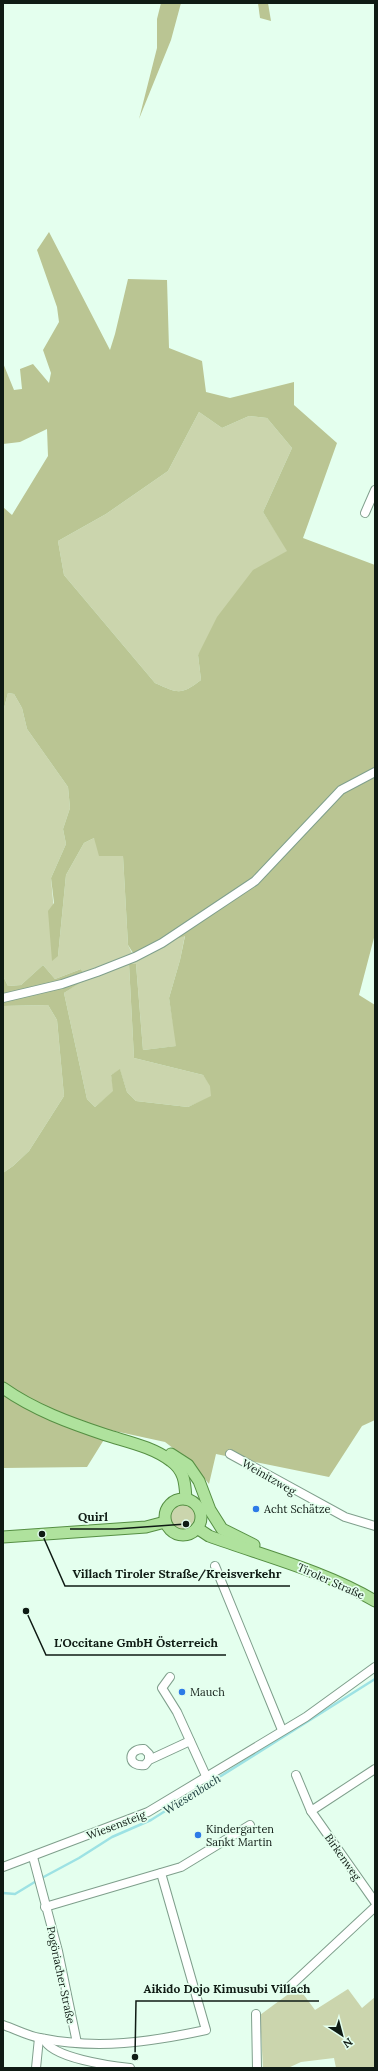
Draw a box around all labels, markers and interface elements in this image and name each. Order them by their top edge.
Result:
street label: Weinitzweg [239,1456,299,1499]
place label: Acht Schätze [263,1502,330,1516]
marker: Acht Schätze [251,1504,261,1514]
callout: Quirl [70,1505,116,1529]
text: Quirl [78,1509,108,1524]
street label: Tiroler Straße [295,1560,367,1602]
callout: Villach Tiroler Straße/Kreisverkehr [65,1562,290,1586]
text: Villach Tiroler Straße/Kreisverkehr [73,1566,282,1582]
callout: L'Occitane GmbH Österreich [46,1631,226,1655]
text: L'Occitane GmbH Österreich [54,1635,219,1650]
place label: Mauch [190,1685,225,1699]
marker: Mauch [177,1687,187,1697]
water label: Wiesenbach [160,1770,224,1818]
street label: Wiesensteig [85,1807,148,1843]
place label: Kindergarten Sankt Martin [206,1822,274,1849]
marker: Kindergarten Sankt Martin [193,1830,203,1840]
street label: Birkenweg [322,1831,365,1884]
street label: Pogöriacher Straße [44,1925,78,2025]
callout: Aikido Dojo Kimusubi Villach [136,1977,319,2001]
text: Aikido Dojo Kimusubi Villach [143,1981,311,1996]
north arrow [322,2015,362,2055]
text: N [340,2035,355,2052]

